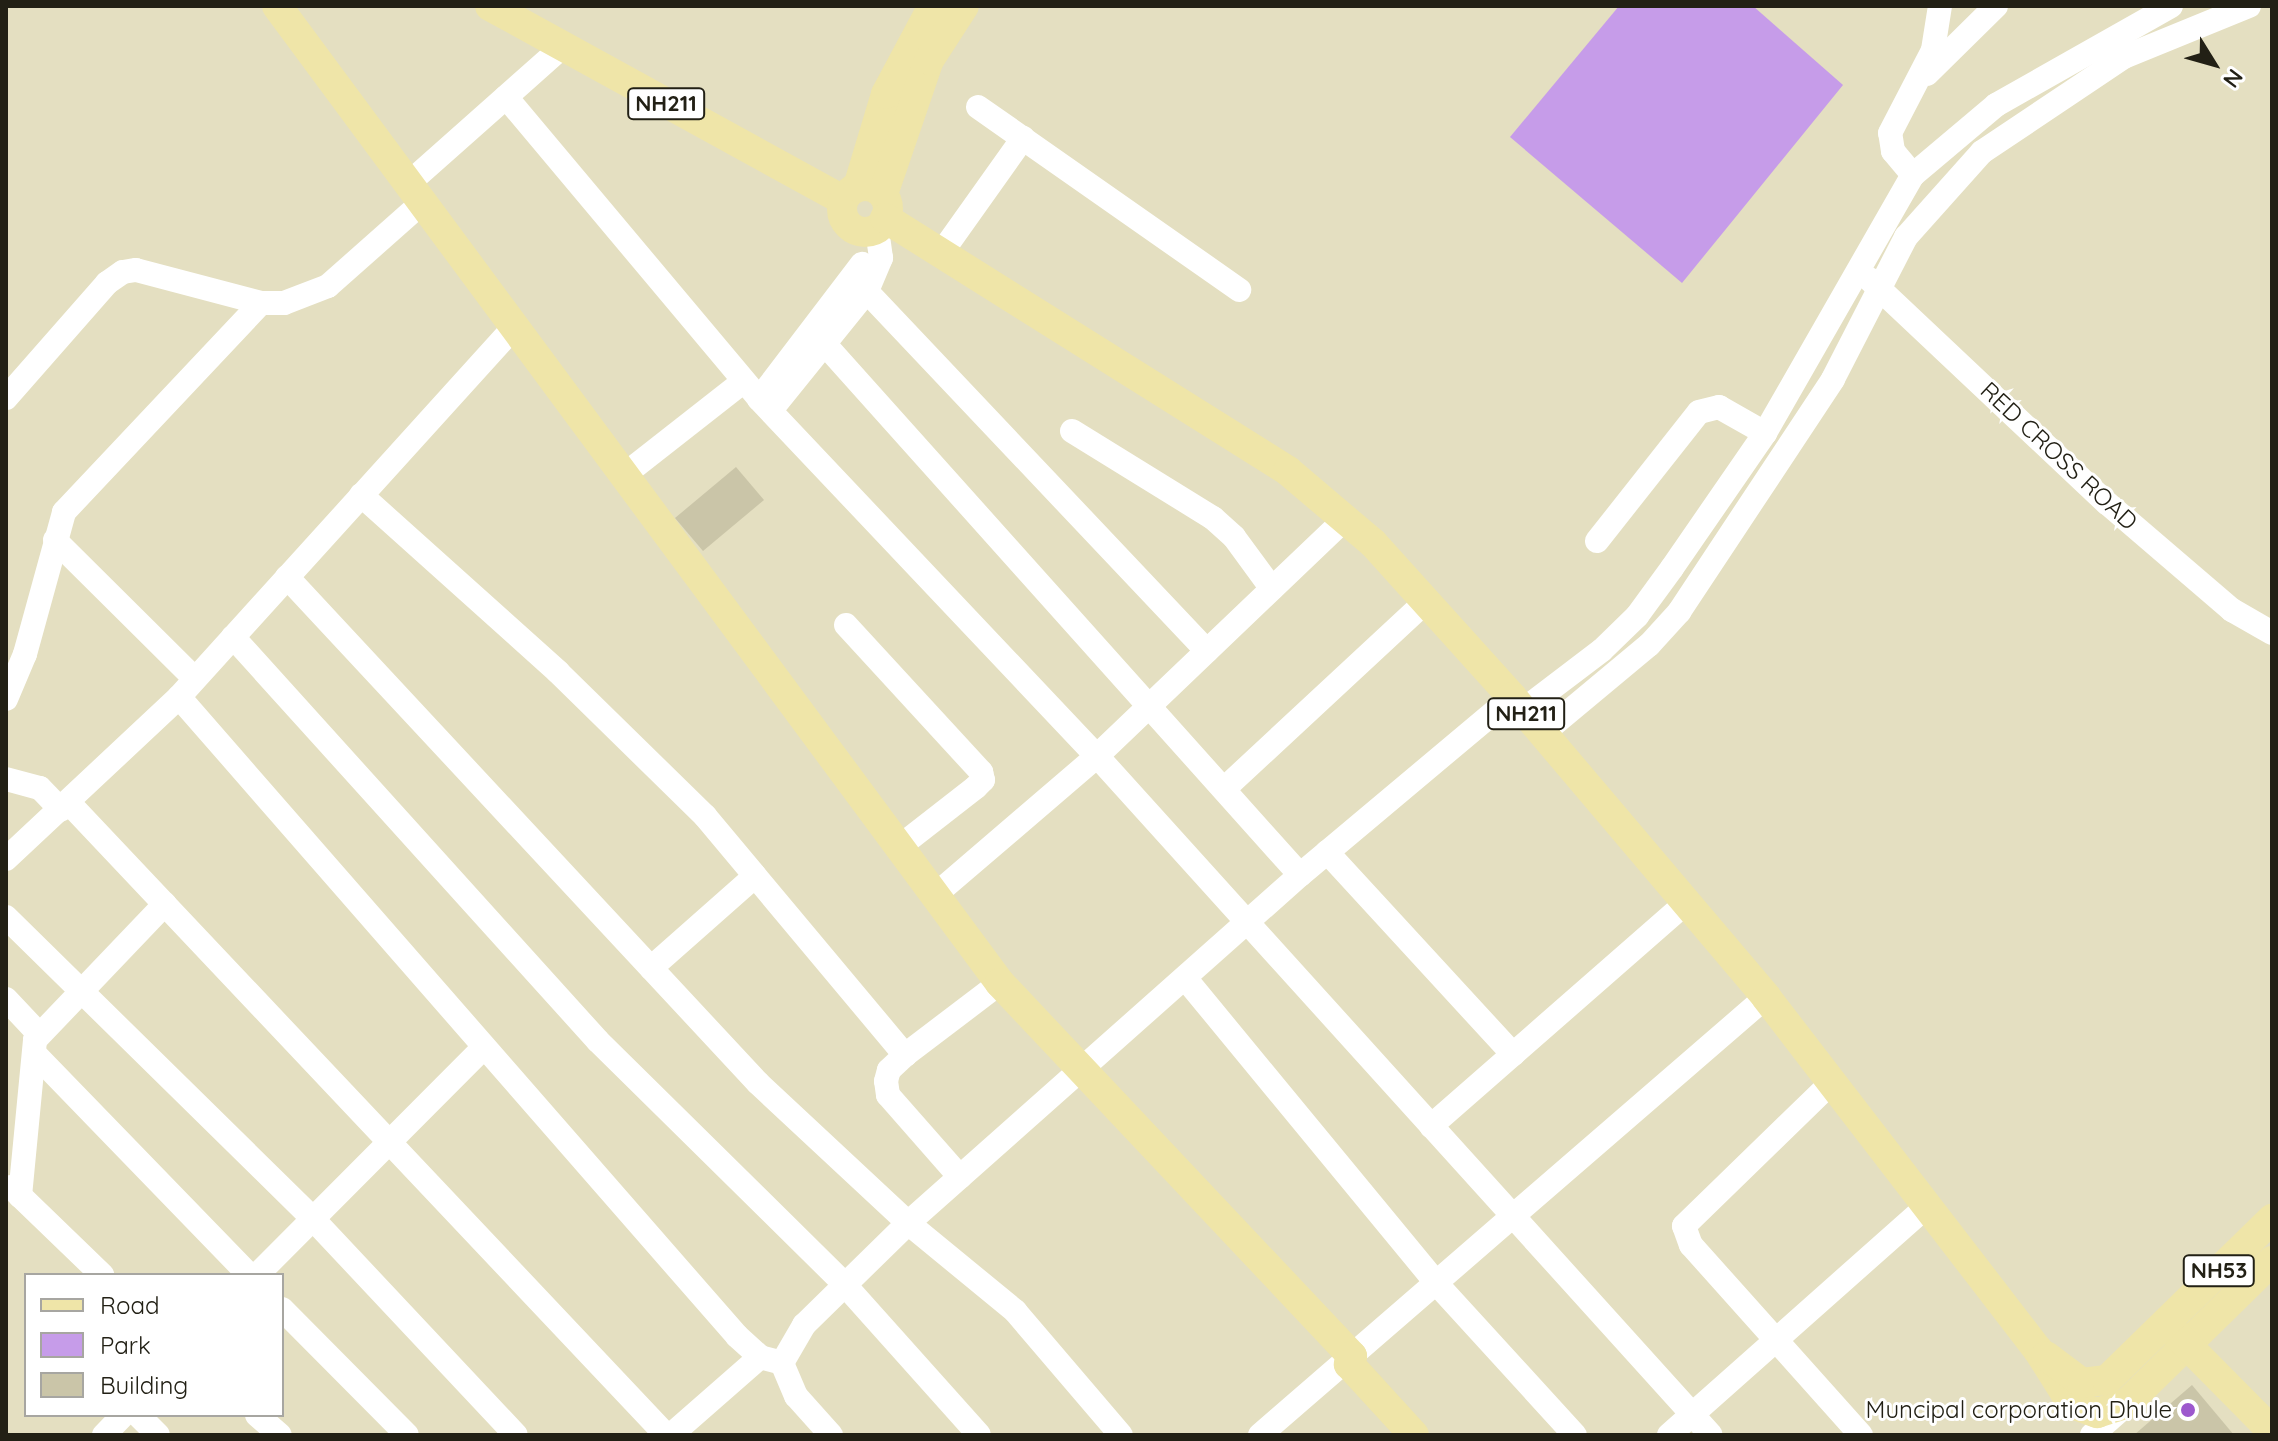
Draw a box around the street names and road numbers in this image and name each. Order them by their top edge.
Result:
road number: NH211 [626,86,706,122]
street label: RED CROSS ROAD [1975,376,2143,536]
road number: NH211 [1486,696,1566,732]
road number: NH53 [2181,1253,2257,1289]

